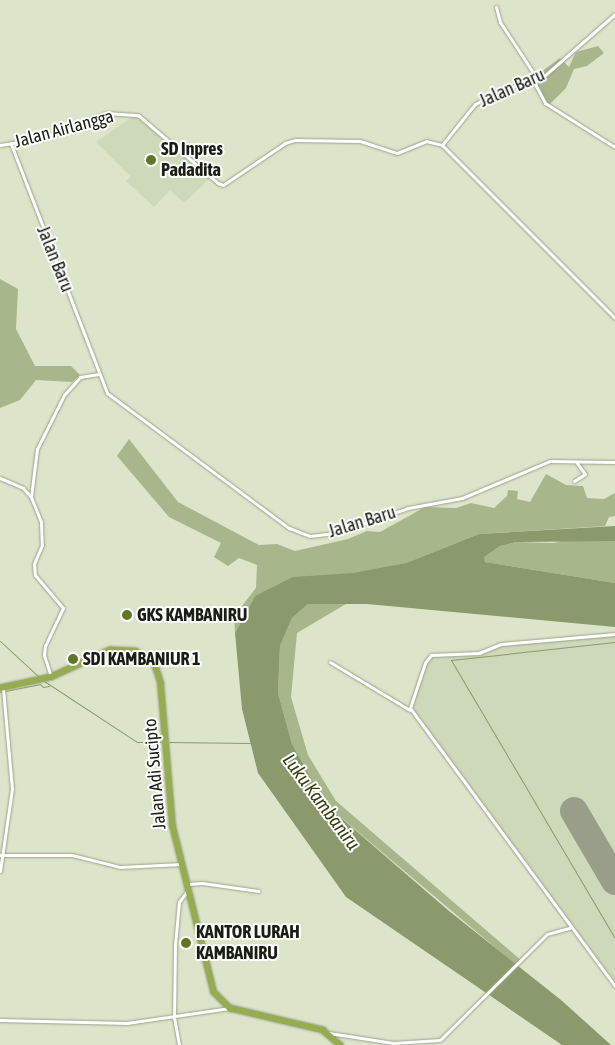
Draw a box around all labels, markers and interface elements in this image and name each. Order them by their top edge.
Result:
street label: Jalan Baru [476,64,548,112]
street label: Jalan Airlangga [12,105,116,153]
place label: SD Inpres Padadita [161,139,223,182]
marker: SD Inpres Padadita [145,154,157,166]
street label: Jalan Baru [32,223,78,295]
street label: Jalan Baru [326,502,398,542]
place label: GKS KAMBANIRU [137,604,247,626]
marker: GKS KAMBANIRU [121,609,133,621]
place label: SDI KAMBANIUR 1 [83,648,201,670]
marker: SDI KAMBANIUR 1 [67,653,79,665]
street label: Jalan Adi Sucipto [139,718,171,830]
water label: Luku Kambaniru [277,749,365,855]
place label: KANTOR LURAH KAMBANIRU [196,922,300,964]
marker: KANTOR LURAH KAMBANIRU [180,937,192,949]

